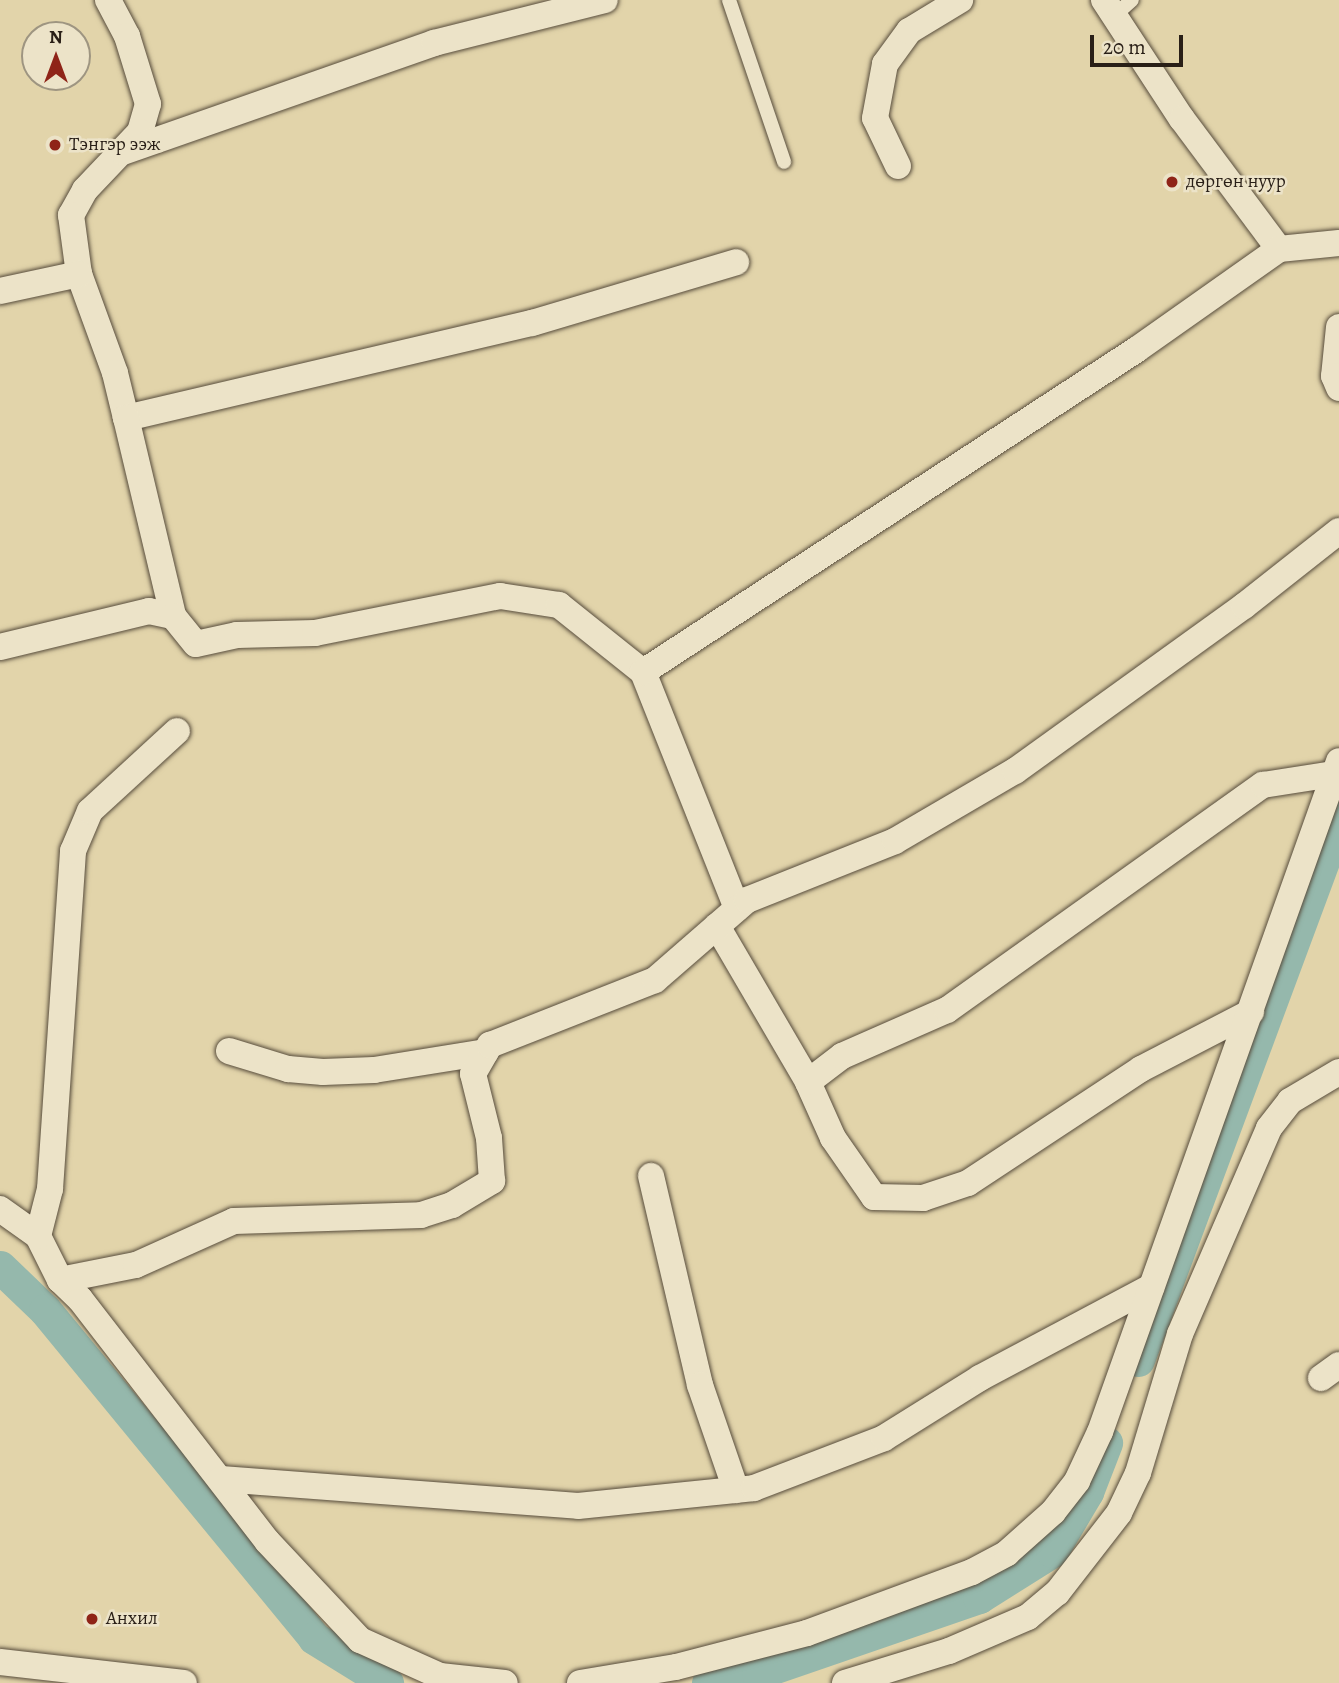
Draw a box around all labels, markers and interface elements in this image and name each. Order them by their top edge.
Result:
north arrow [21,21,91,91]
scale bar [1094,21,1187,65]
text: N [49,24,63,50]
text: 20 m [1103,33,1146,61]
place label: Тэнгэр ээж [69,134,161,156]
marker: Тэнгэр ээж [47,137,63,153]
place label: дөргөн нуур [1186,171,1286,193]
marker: дөргөн нуур [1164,174,1180,190]
place label: Анхил [106,1608,158,1630]
marker: Анхил [84,1611,100,1627]

